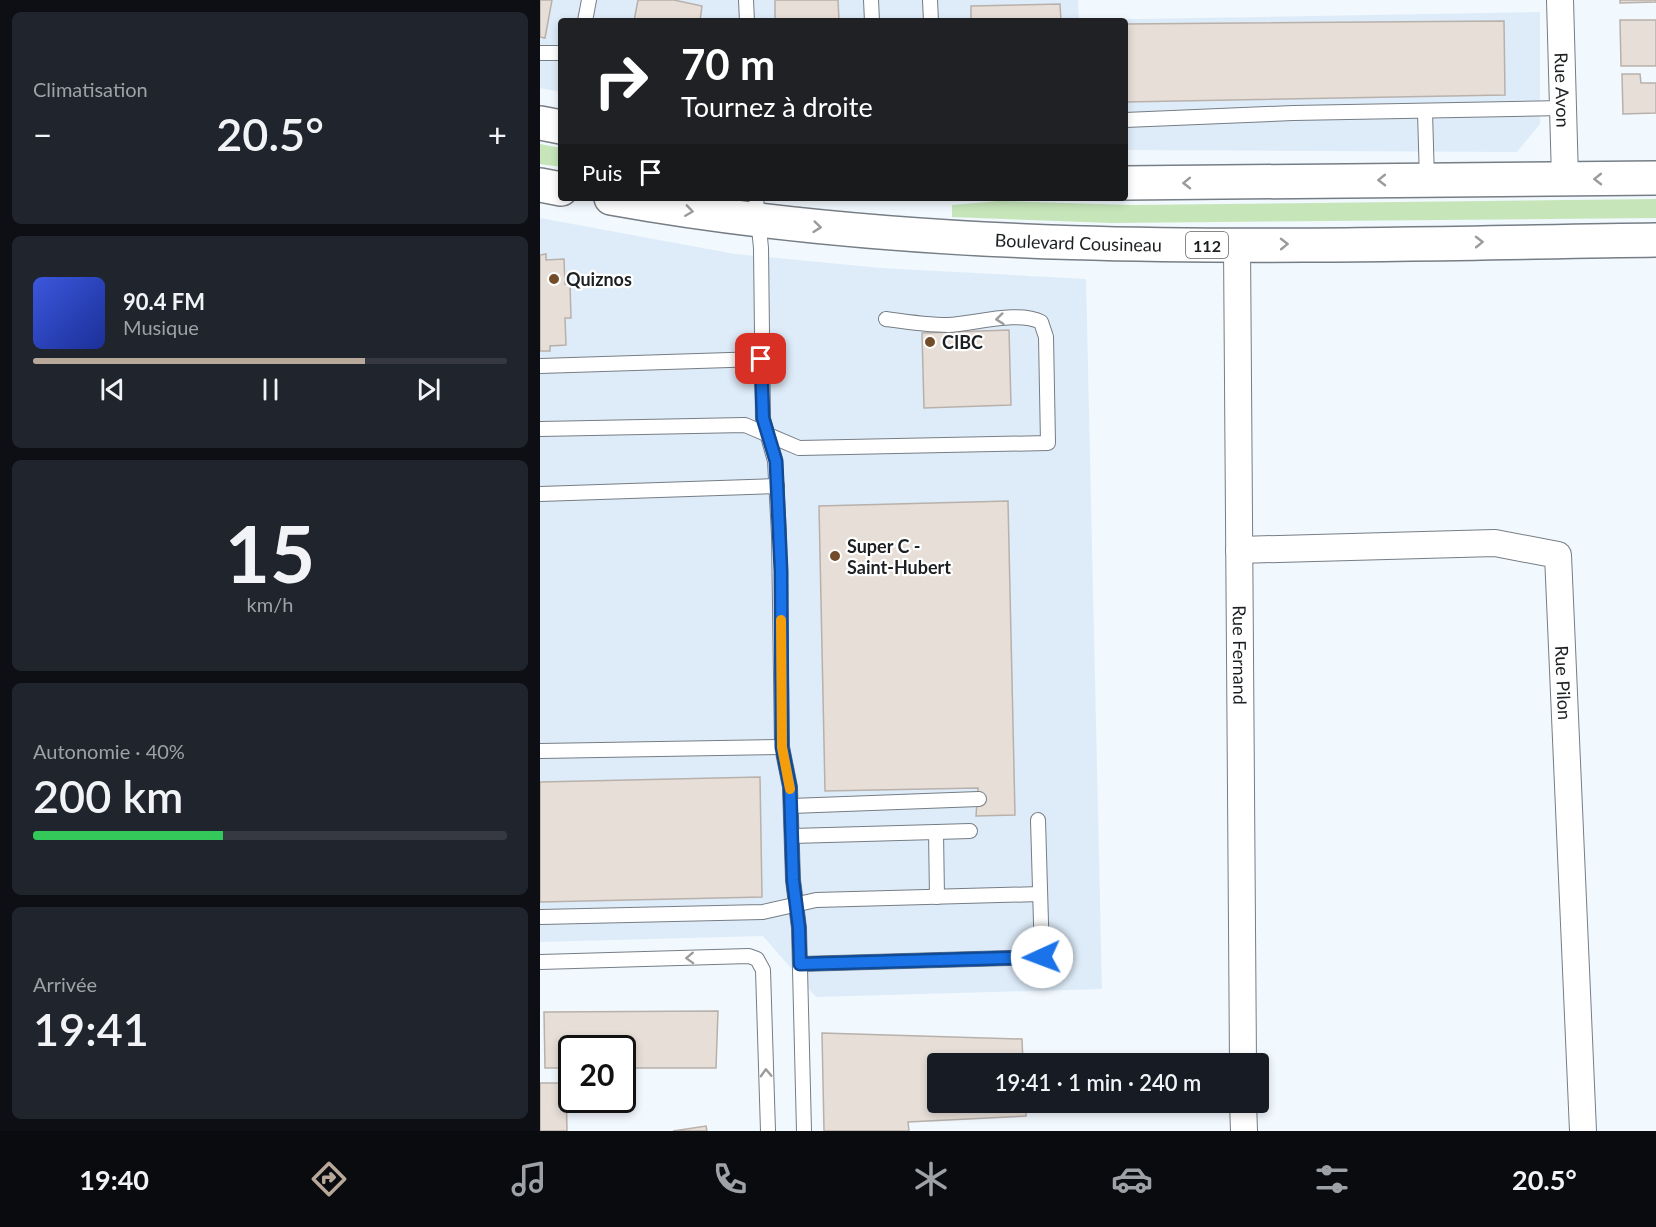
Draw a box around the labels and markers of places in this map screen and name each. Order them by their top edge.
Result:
place label: Quiznos [566,268,632,290]
marker: Quiznos [547,272,561,286]
place label: CIBC [942,331,983,353]
pin [735,333,786,384]
marker: CIBC [923,335,937,349]
place label: Super C - Saint-Hubert [847,535,951,578]
marker: Super C - Saint-Hubert [828,549,842,563]

